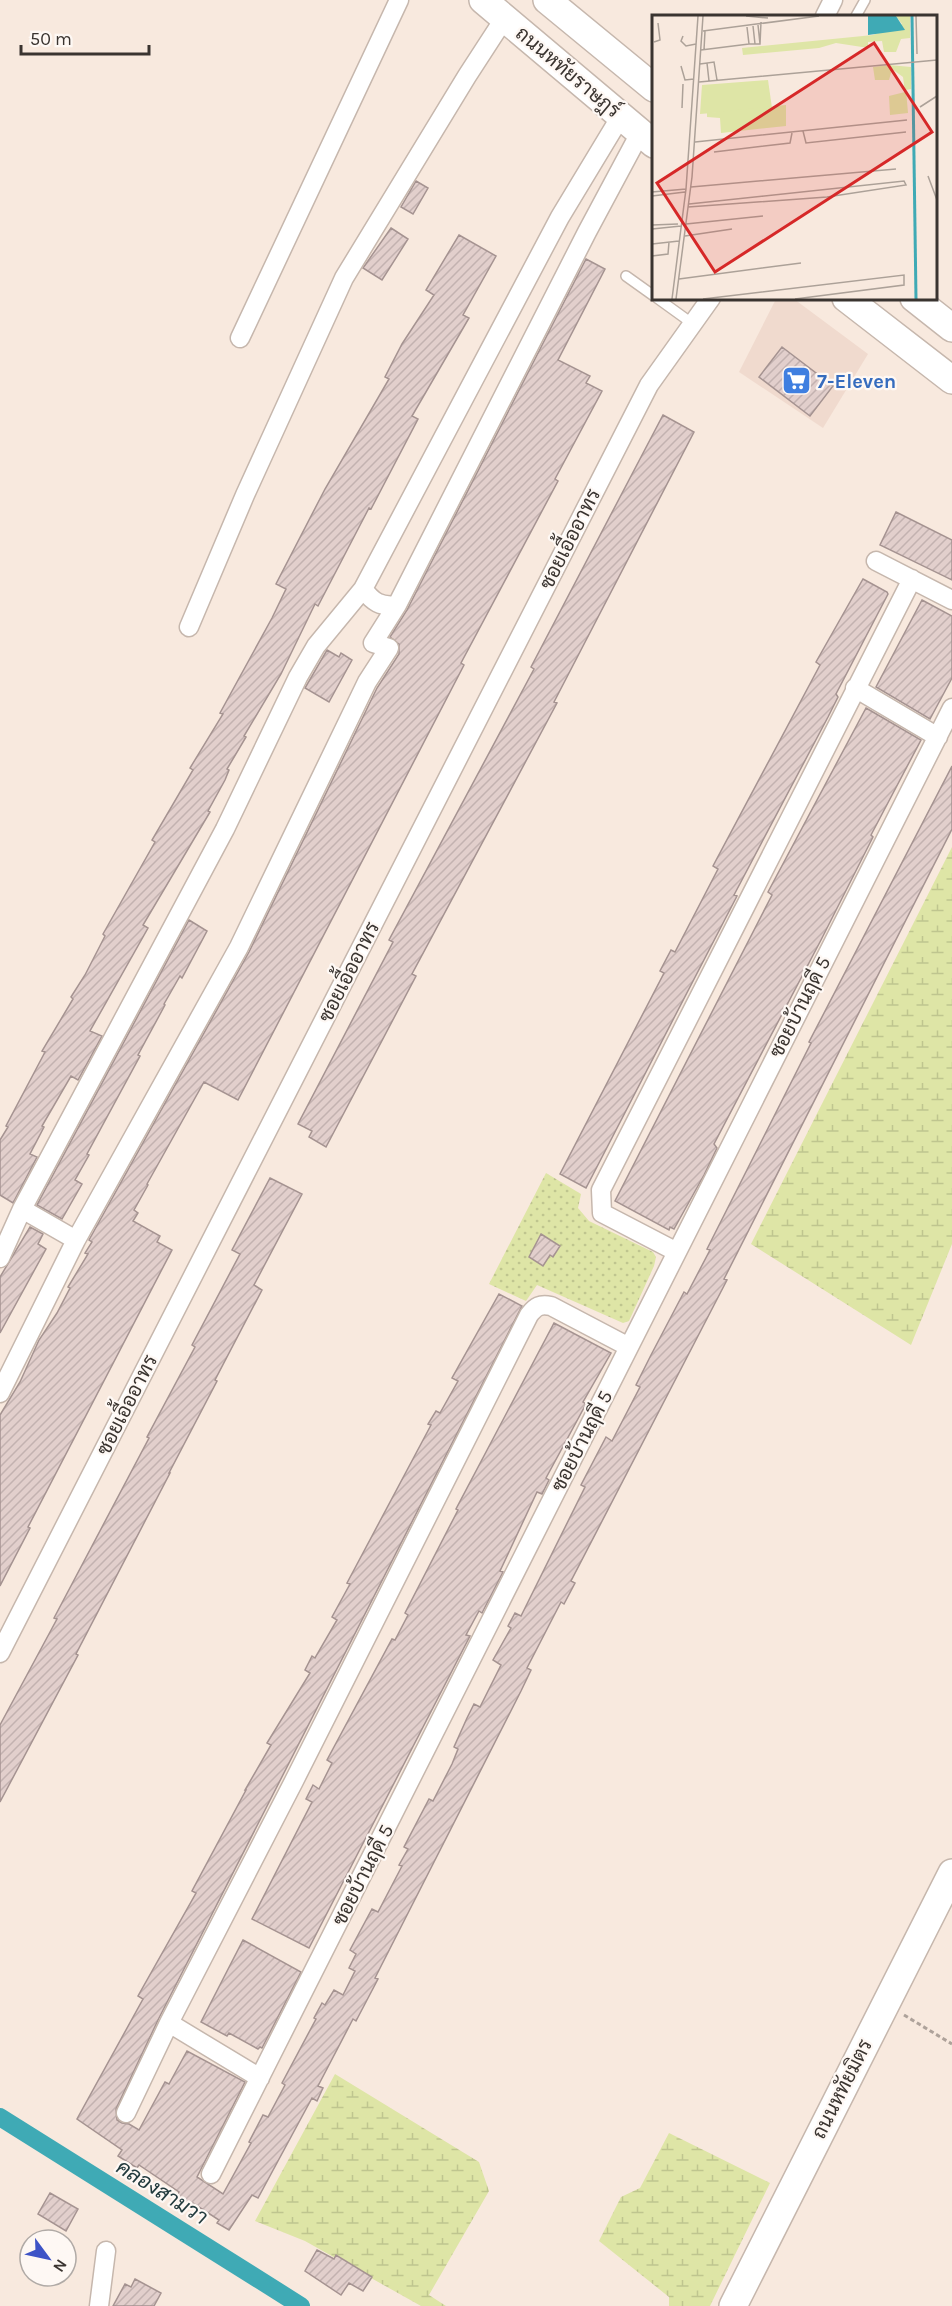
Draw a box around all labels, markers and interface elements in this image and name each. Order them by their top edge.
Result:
inset map [652,15,937,300]
scale bar [21,18,148,56]
street label: ถนนหทัยราษฎร์ [510,19,627,124]
text: 50 m [30,28,72,50]
supermarket icon: 7-Eleven [780,365,812,397]
place label: 7-Eleven [817,370,896,393]
street label: ซอยเอื้ออาทร [529,482,605,593]
street label: ซอยเอื้ออาทร [308,915,384,1026]
street label: ซอยบ้านฤดี 5 [763,952,835,1061]
street label: ซอยเอื้ออาทร [86,1348,162,1459]
street label: ซอยบ้านฤดี 5 [545,1386,617,1495]
street label: ซอยบ้านฤดี 5 [326,1820,398,1929]
street label: ถนนหทัยมิตร [806,2035,877,2143]
water label: คลองสามวา [112,2155,212,2229]
north arrow [18,2228,78,2288]
text: N [49,2256,71,2276]

